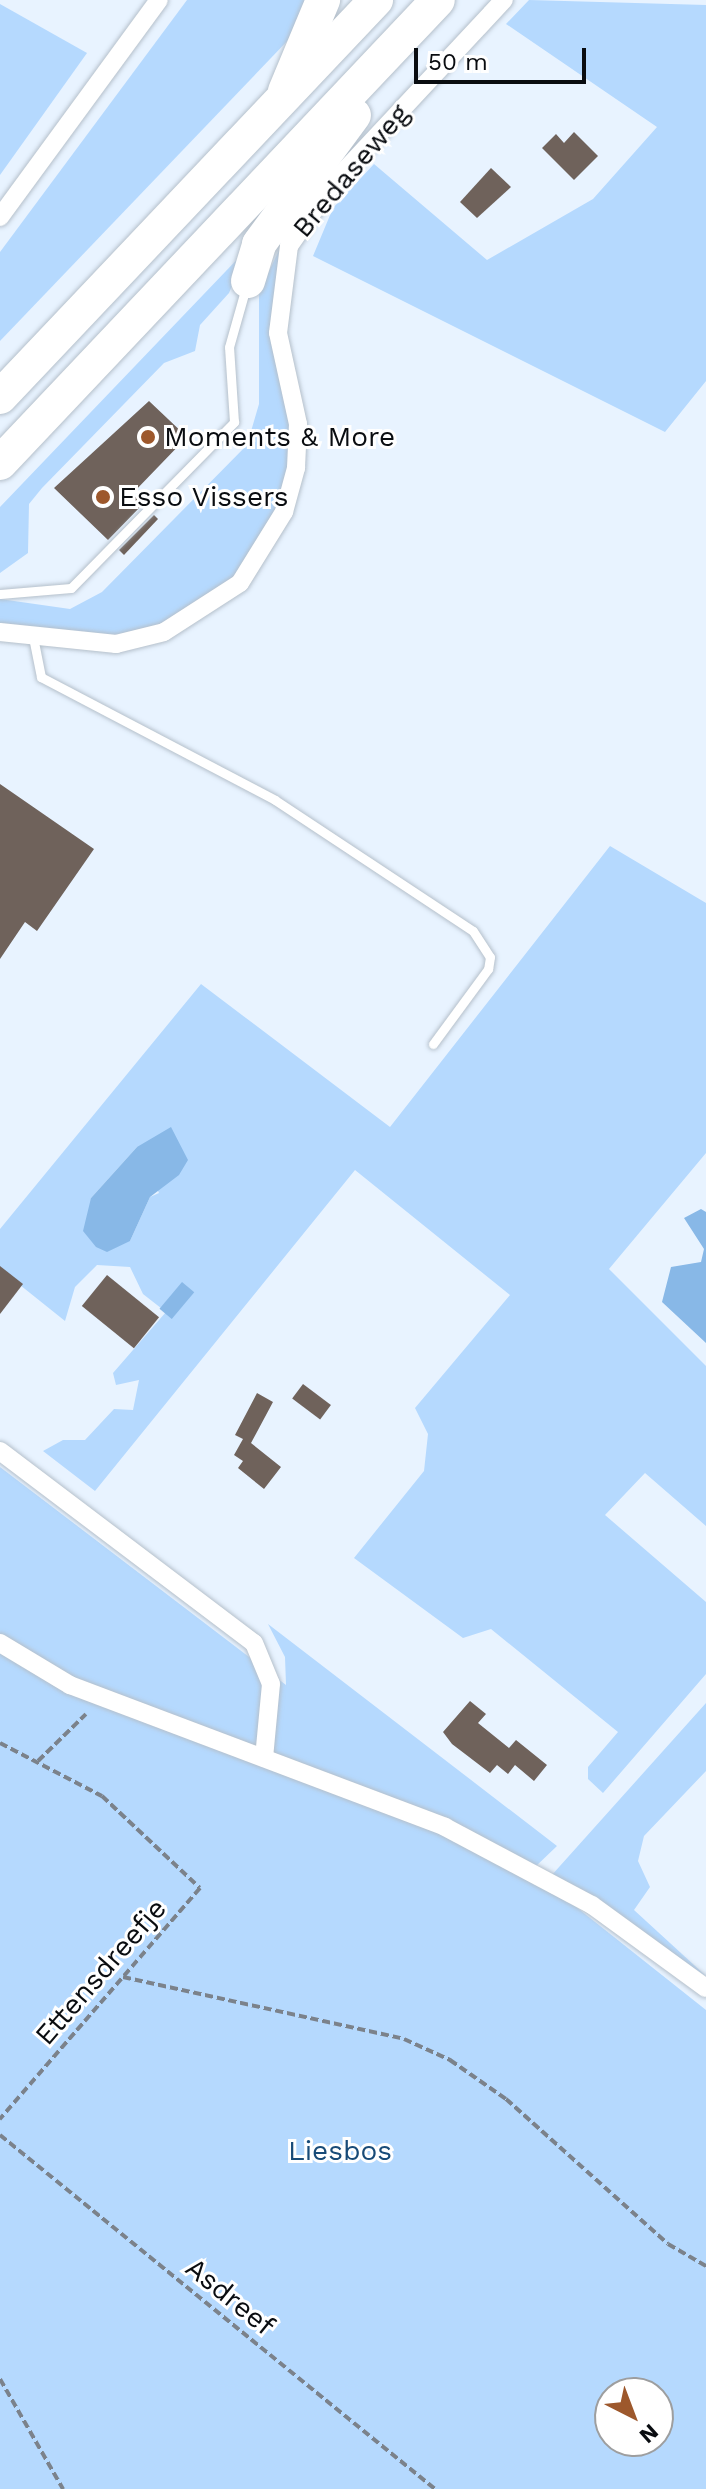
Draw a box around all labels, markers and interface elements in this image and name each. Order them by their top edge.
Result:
scale bar [418,32,590,82]
text: 50 m [428,48,488,76]
street label: Bredaseweg [286,98,416,244]
place label: Moments & More [164,420,395,454]
marker: Moments & More [139,428,157,446]
place label: Esso Vissers [119,480,290,514]
marker: Esso Vissers [94,488,112,506]
street label: Ettensdreefje [28,1892,174,2052]
park label: Liesbos [288,2134,392,2168]
street label: Asdreef [179,2251,281,2343]
north arrow [594,2377,674,2457]
text: N [635,2419,663,2448]

